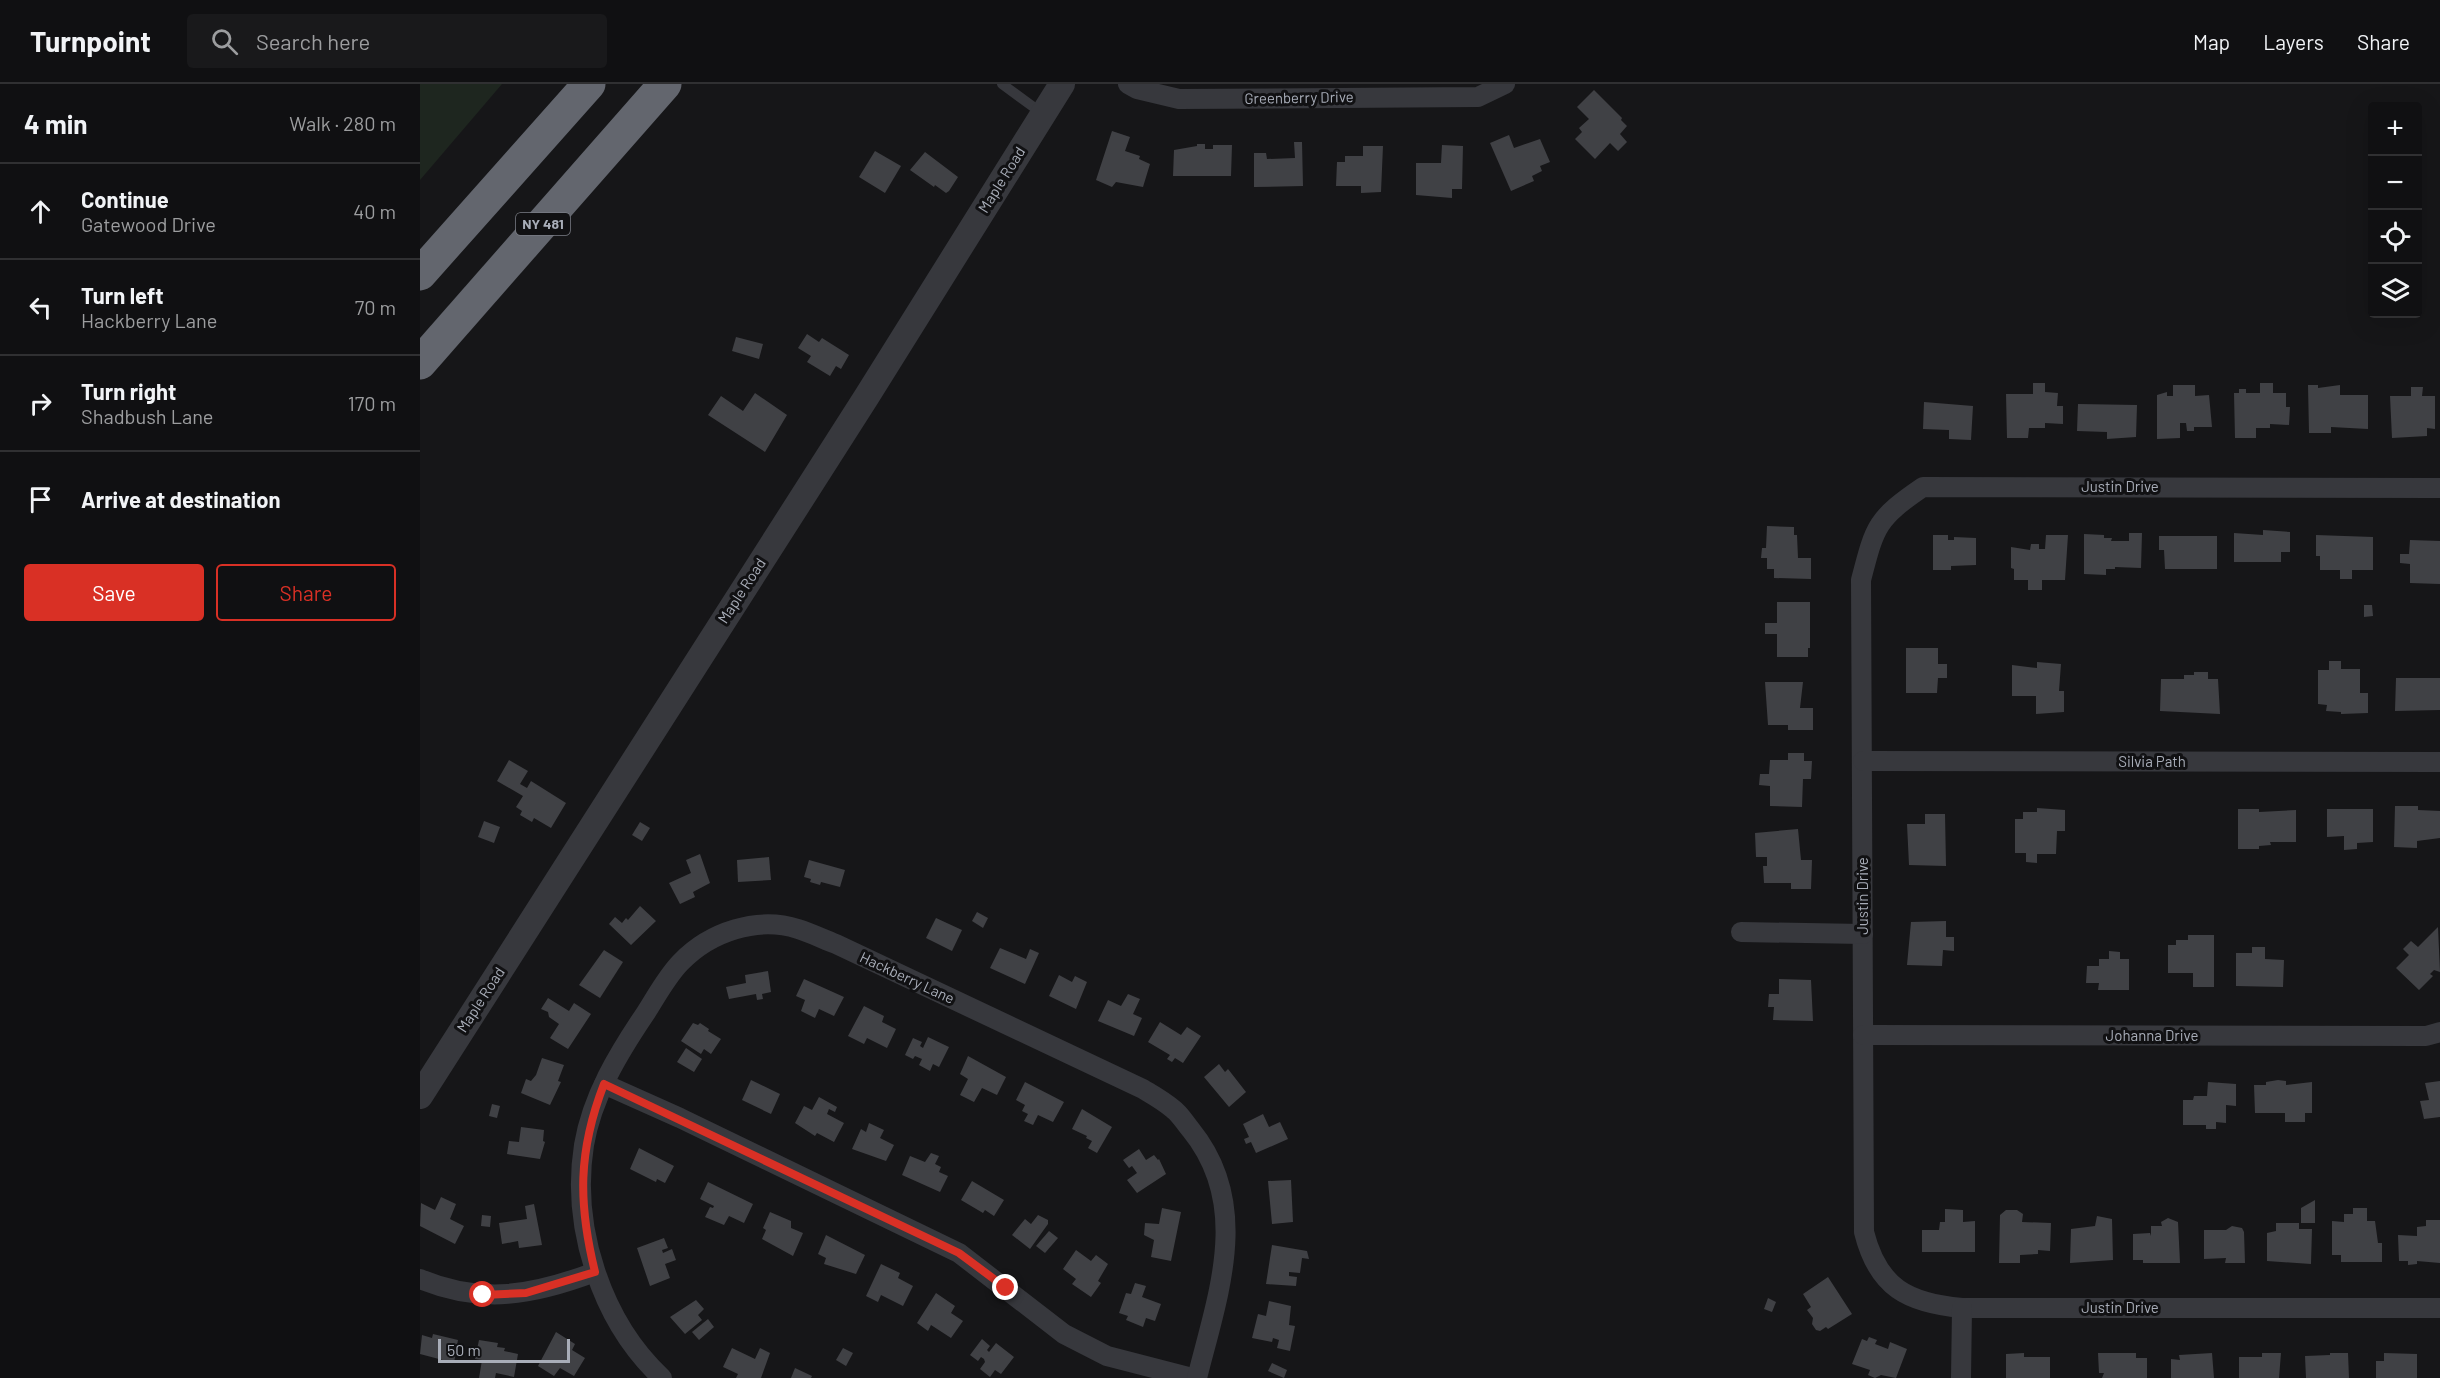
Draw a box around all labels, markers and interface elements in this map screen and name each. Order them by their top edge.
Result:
search box [187,14,607,68]
text: Turnpoint [30,24,151,58]
icon: search [208,25,241,58]
text: Search here [256,28,370,54]
text: Map [2193,29,2230,54]
text: Layers [2263,29,2324,54]
text: Share [2357,29,2410,54]
street label: Greenberry Drive [1244,87,1354,107]
map controls [2368,102,2422,318]
button: + [2368,102,2422,156]
text: 4 min [24,108,88,139]
text: Walk · 280 m [289,111,396,135]
street label: Maple Road [974,143,1028,216]
button: − [2368,156,2422,210]
text: Continue [81,186,169,212]
icon: ahead [24,195,57,228]
text: 40 m [353,199,396,223]
button: locate [2368,210,2422,264]
text: Gatewood Drive [81,212,216,236]
road number: NY 481 [516,213,570,235]
button: layers [2368,264,2422,318]
text: Turn left [81,282,164,308]
icon: left [24,291,57,324]
text: 70 m [355,295,396,319]
text: Hackberry Lane [81,308,217,332]
text: Turn right [81,378,176,404]
icon: right [24,387,57,420]
text: 170 m [348,391,396,415]
text: Shadbush Lane [81,404,214,428]
street label: Justin Drive [2081,477,2159,495]
icon: arrive [24,483,57,516]
text: Arrive at destination [81,486,280,512]
street label: Maple Road [713,554,769,627]
button: Save [24,564,204,621]
button: Share [216,564,396,621]
street label: Silvia Path [2118,752,2186,770]
street label: Justin Drive [1853,857,1871,935]
street label: Hackberry Lane [857,947,958,1007]
street label: Maple Road [452,963,508,1036]
street label: Johanna Drive [2106,1026,2198,1044]
route end [992,1274,1018,1300]
route start [469,1281,495,1307]
street label: Justin Drive [2081,1298,2159,1316]
scale bar [438,1336,570,1364]
text: 50 m [447,1340,481,1359]

